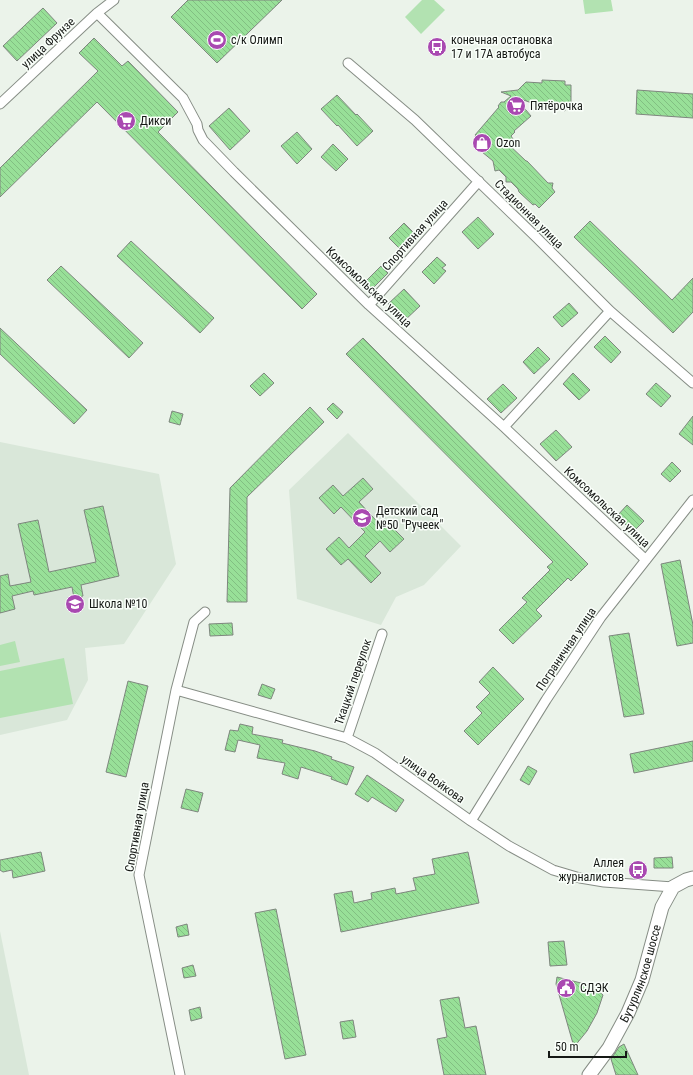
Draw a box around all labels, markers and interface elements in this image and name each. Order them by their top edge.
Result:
street label: улица Фрунзе [18,14,78,71]
sports icon: с/к Олимп [206,29,228,51]
place label: с/к Олимп [231,33,283,47]
place label: конечная остановка 17 и 17А автобуса [451,33,553,61]
bus stop icon: конечная остановка 17 и 17А автобуса [426,36,448,58]
supermarket icon: Пятёрочка [505,95,527,117]
place label: Пятёрочка [530,99,583,113]
supermarket icon: Дикси [115,110,137,132]
place label: Дикси [140,114,171,128]
shop icon: Ozon [471,132,493,154]
place label: Ozon [496,136,520,150]
street label: Стадионная улица [492,177,567,252]
street label: Спортивная улица [379,196,451,274]
street label: Комсомольская улица [323,244,415,331]
street label: Комсомольская улица [561,464,653,551]
place label: Детский сад №50 "Ручеек" [376,504,444,532]
school or university icon: Детский сад №50 "Ручеек" [351,507,373,529]
school or university icon: Школа №10 [64,593,86,615]
place label: Школа №10 [89,597,148,611]
street label: Пограничная улица [533,605,599,693]
street label: Ткацкий переулок [332,637,374,727]
street label: улица Войкова [399,752,467,806]
street label: Спортивная улица [122,781,152,873]
place label: Аллея журналистов [559,856,624,884]
bus stop icon: Аллея журналистов [627,859,649,881]
street label: Бутурлинское шоссе [617,923,664,1025]
public building icon: СДЭК [555,977,577,999]
place label: СДЭК [580,981,609,995]
scale bar [549,1033,626,1059]
text: 50 m [555,1040,579,1054]

